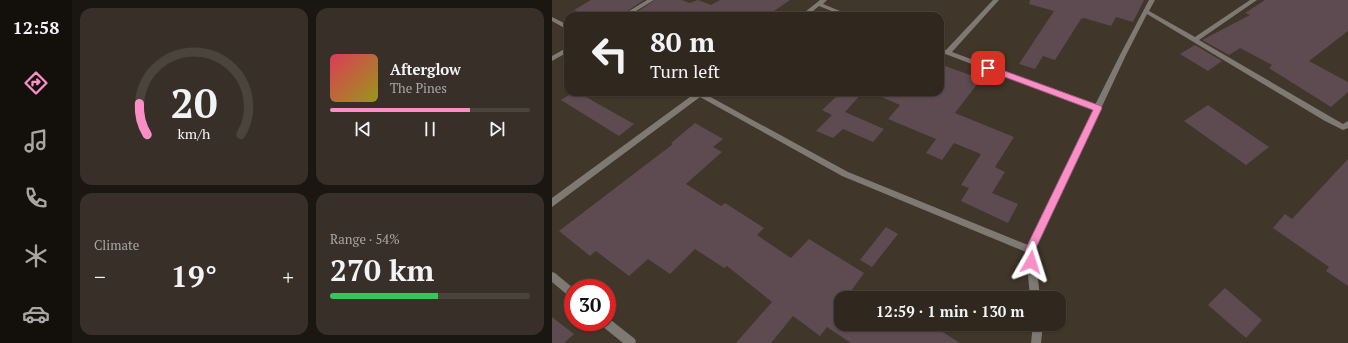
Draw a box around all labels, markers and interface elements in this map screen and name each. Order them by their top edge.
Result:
text: 12:58 [13,15,59,39]
text: 80 m [650,23,715,60]
icon: left [584,28,636,80]
pin [971,51,1005,85]
icon: arrive [977,57,999,79]
text: Afterglow [390,59,461,79]
text: Turn left [650,59,720,83]
icon: directions [22,69,50,97]
text: 20 [170,74,218,129]
text: The Pines [390,79,447,97]
icon: previous [352,118,374,140]
icon: pause [419,118,441,140]
icon: next [486,118,508,140]
text: km/h [178,123,211,142]
icon: music [22,127,50,155]
icon: phone [22,184,50,212]
text: Range · 54% [330,230,400,248]
text: Climate [94,236,139,254]
position arrow [1010,241,1052,283]
icon: climate [22,242,50,270]
text: 270 km [330,250,434,290]
text: 19° [171,256,217,296]
text: − [94,262,106,291]
text: + [282,262,294,291]
speed limit sign: 30 [564,279,616,331]
icon: car [22,300,50,328]
text: 12:59 · 1 min · 130 m [876,301,1024,321]

